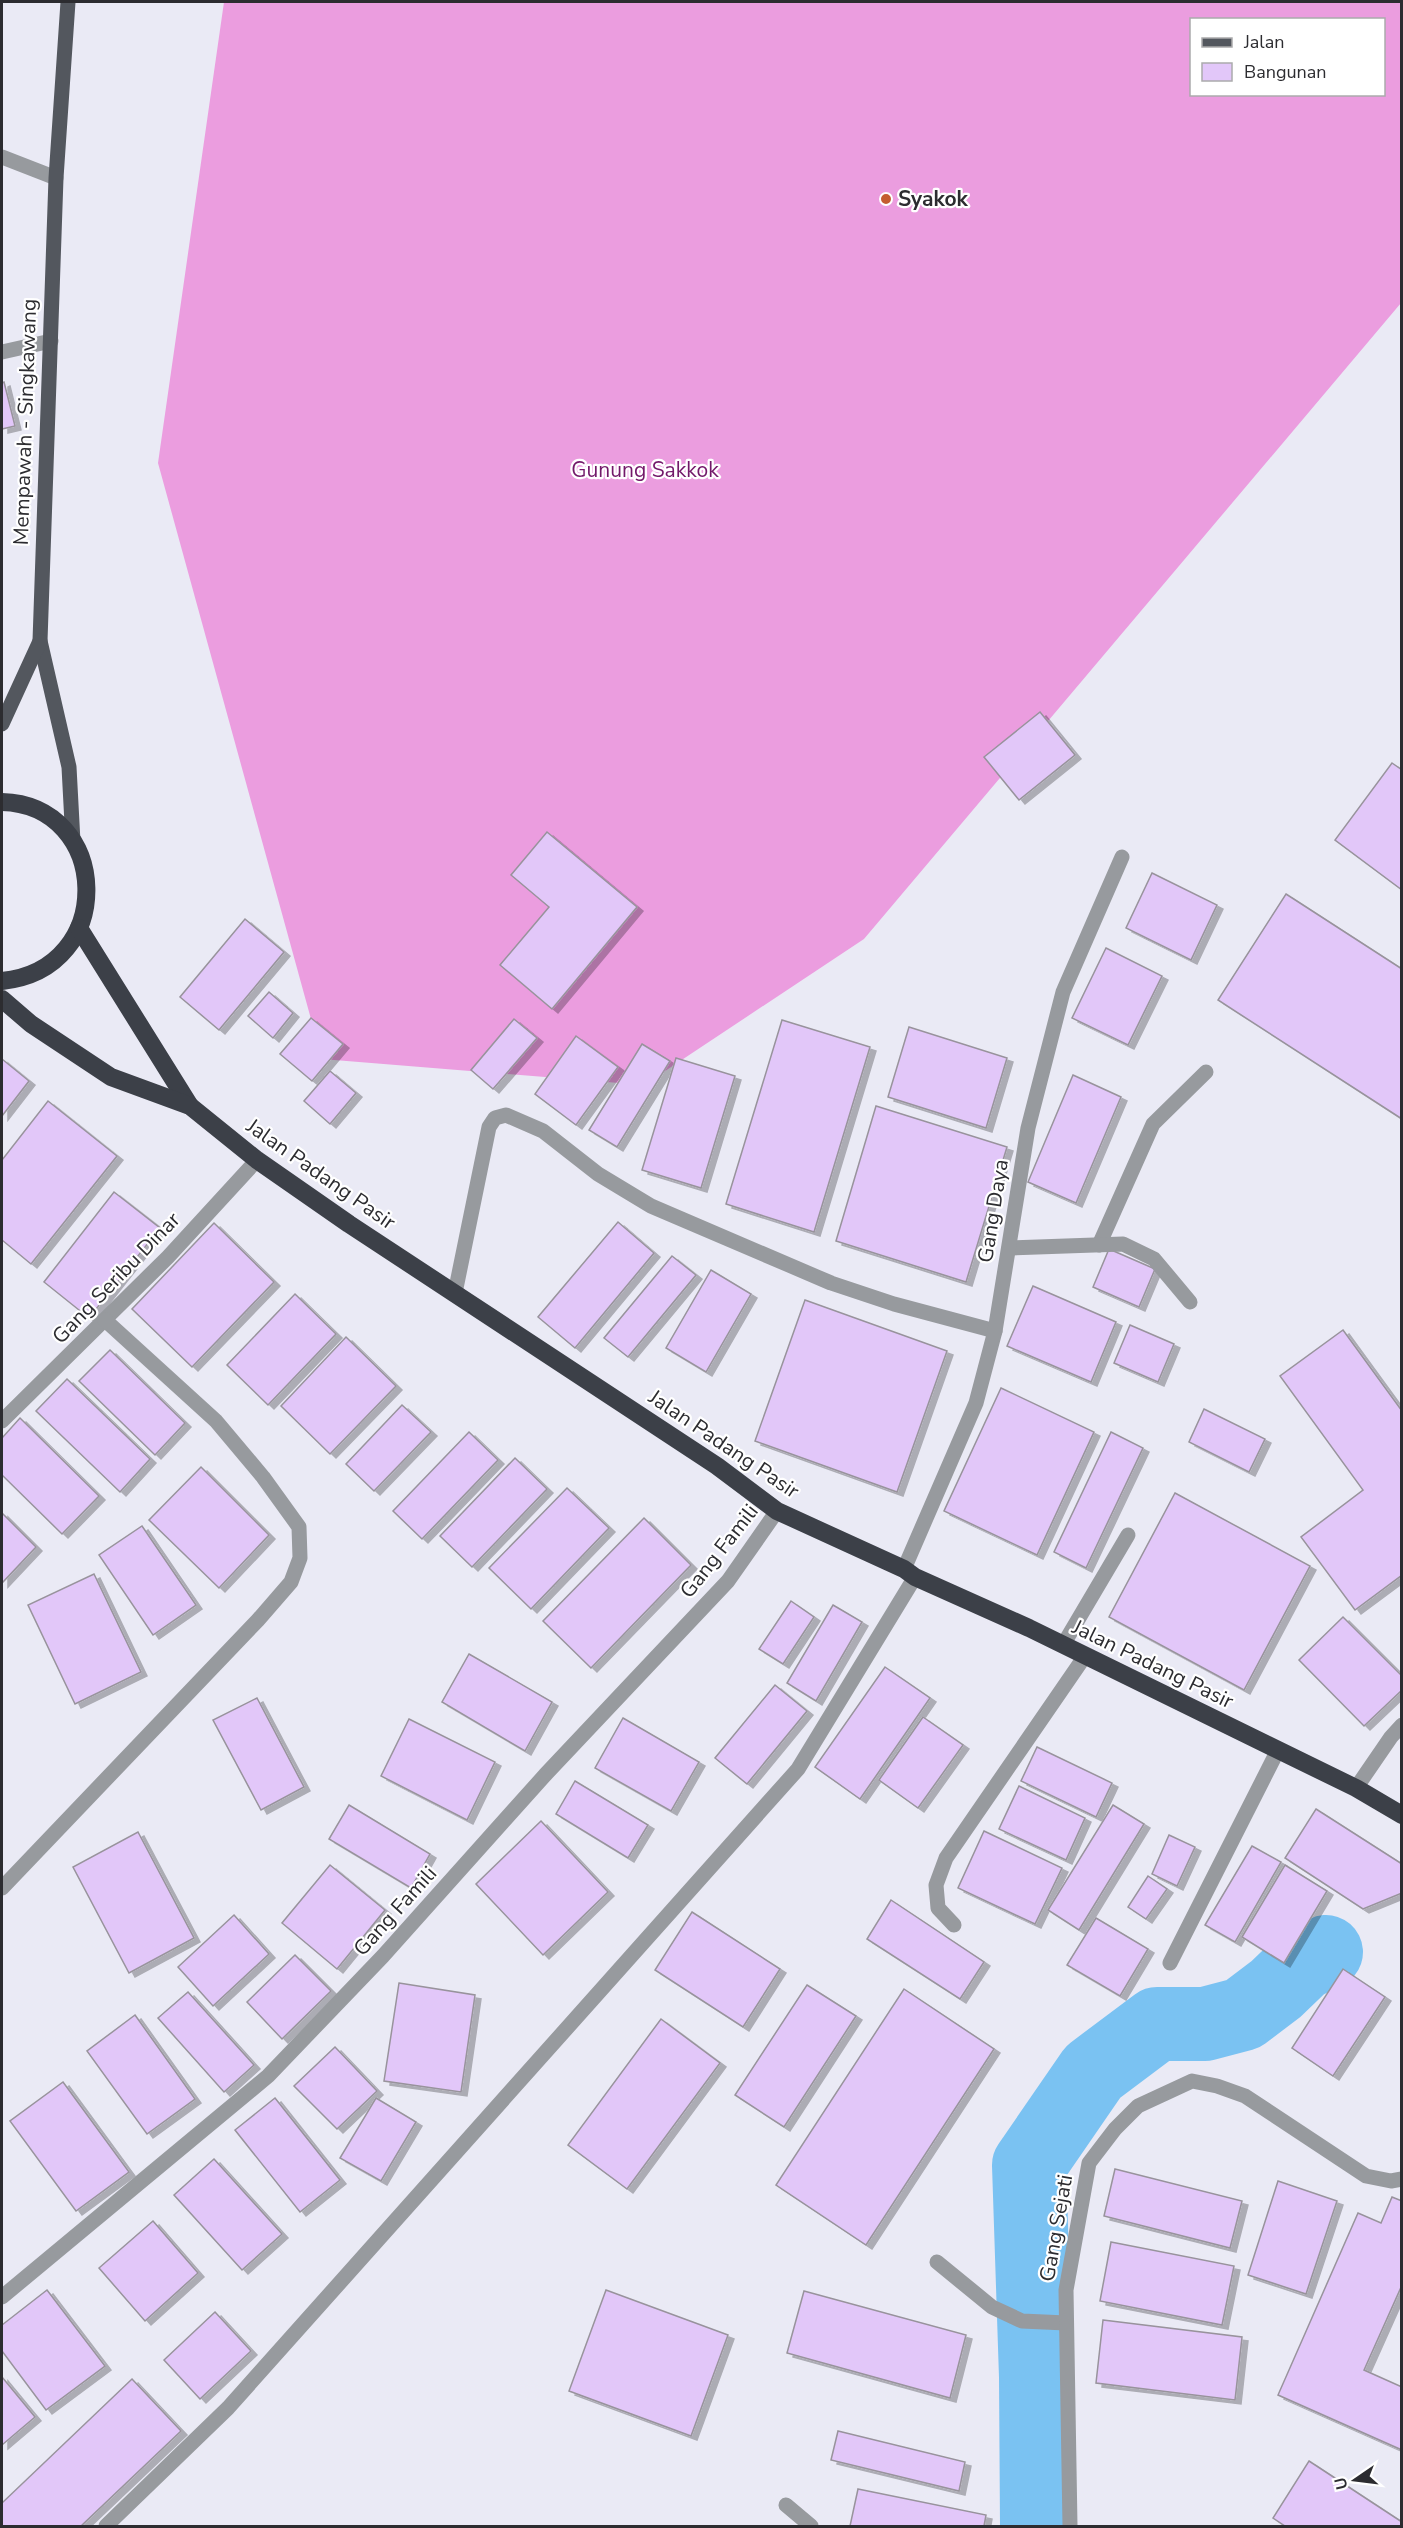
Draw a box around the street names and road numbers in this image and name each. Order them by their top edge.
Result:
street label: Mempawah - Singkawang [7,298,43,546]
street label: Jalan Padang Pasir [240,1112,401,1236]
street label: Gang Daya [971,1157,1015,1265]
street label: Gang Seribu Dinar [46,1206,186,1350]
street label: Jalan Padang Pasir [642,1383,805,1505]
street label: Gang Famili [673,1498,765,1604]
street label: Jalan Padang Pasir [1067,1612,1239,1715]
street label: Gang Famili [347,1860,443,1962]
street label: Gang Sejati [1033,2172,1079,2284]

